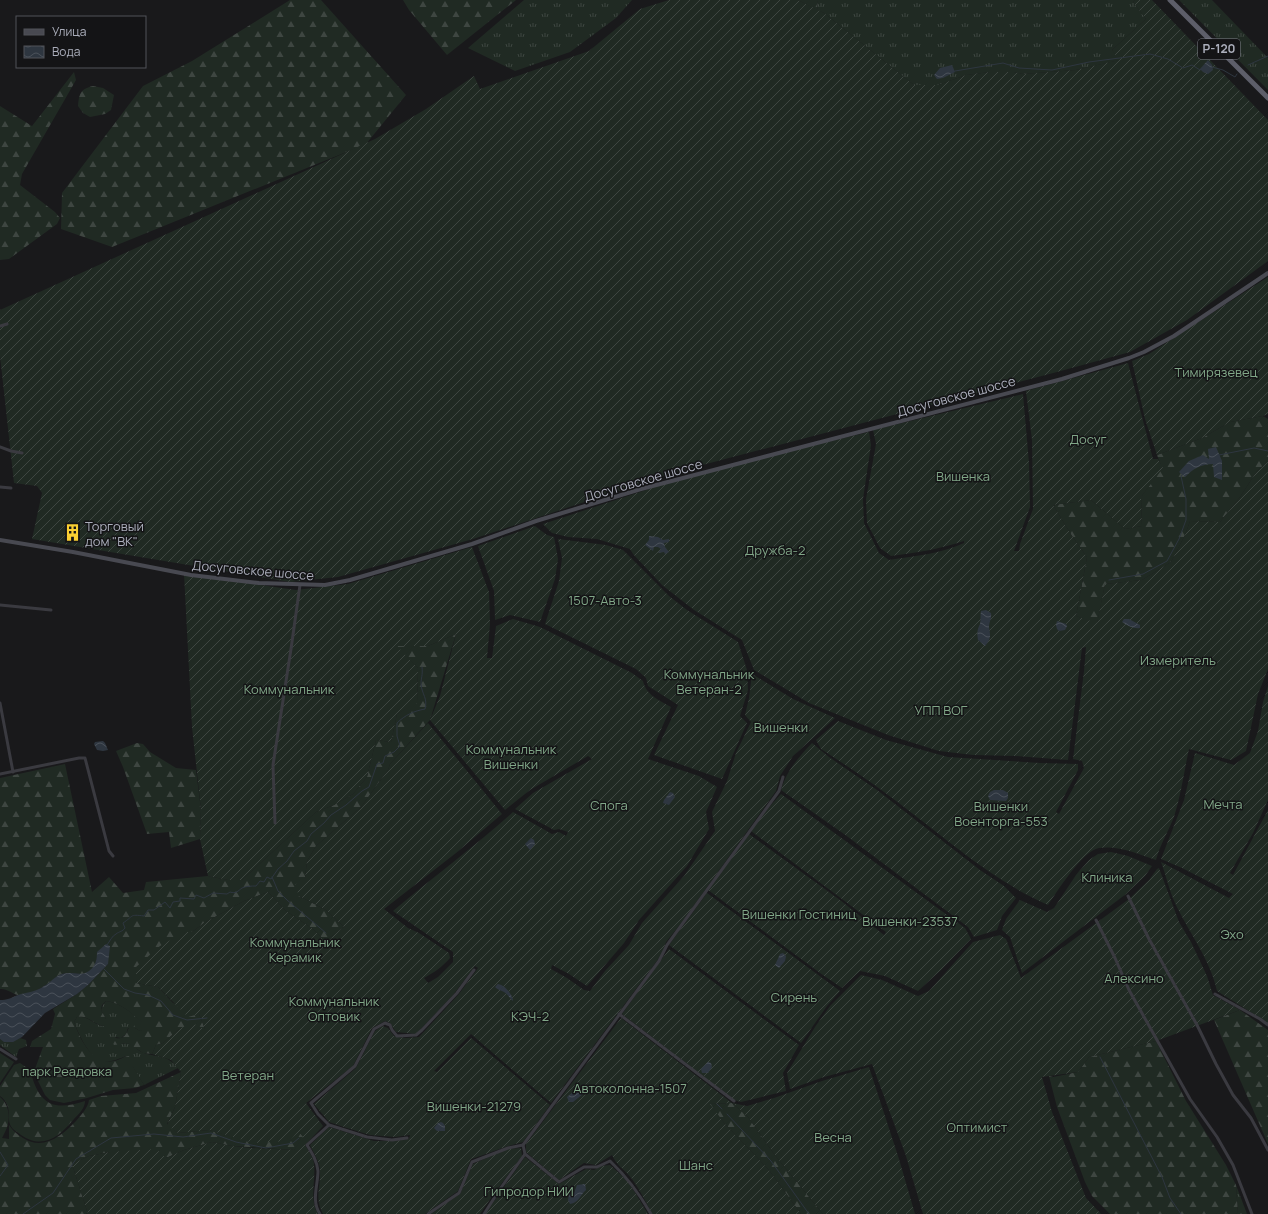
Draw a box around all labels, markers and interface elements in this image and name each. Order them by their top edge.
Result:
legend [16,16,146,68]
text: Улица [52,23,86,40]
road number: Р-120 [1198,39,1240,59]
text: Вода [52,43,80,60]
park label: Тимирязевец [1174,363,1258,381]
street label: Досуговское шоссе [895,371,1018,421]
park label: Досуг [1069,430,1107,448]
street label: Досуговское шоссе [582,454,705,506]
park label: Вишенка [936,467,990,485]
place label: Торговый дом "ВК" [85,517,144,550]
building icon: Торговый дом "ВК" [62,523,82,543]
park label: Дружба-2 [745,541,805,559]
street label: Досуговское шоссе [191,556,315,584]
park label: 1507-Авто-3 [568,591,642,609]
park label: Измеритель [1140,651,1216,669]
park label: Коммунальник Ветеран-2 [664,665,755,698]
park label: Коммунальник [244,680,335,698]
park label: УПП ВОГ [915,701,968,719]
park label: Вишенки [754,718,808,736]
park label: Коммунальник Вишенки [466,740,557,773]
park label: Мечта [1203,795,1243,813]
park label: Спога [590,796,628,814]
park label: Вишенки Военторга-553 [954,797,1048,830]
park label: Клиника [1082,868,1132,886]
park label: Вишенки Гостиниц [742,905,856,923]
park label: Вишенки-23537 [862,912,958,930]
park label: Эхо [1220,925,1244,943]
park label: Коммунальник Керамик [250,933,341,966]
park label: Алексино [1104,969,1164,987]
park label: Сирень [771,988,817,1006]
park label: Коммунальник Оптовик [289,992,380,1025]
park label: КЭЧ-2 [511,1007,549,1025]
park label: парк Реадовка [22,1062,112,1080]
park label: Ветеран [222,1066,274,1084]
park label: Автоколонна-1507 [573,1079,687,1097]
park label: Вишенки-21279 [427,1097,521,1115]
park label: Оптимист [947,1118,1008,1136]
park label: Весна [814,1128,852,1146]
park label: Шанс [679,1156,713,1174]
park label: Гипродор НИИ [484,1182,574,1200]

